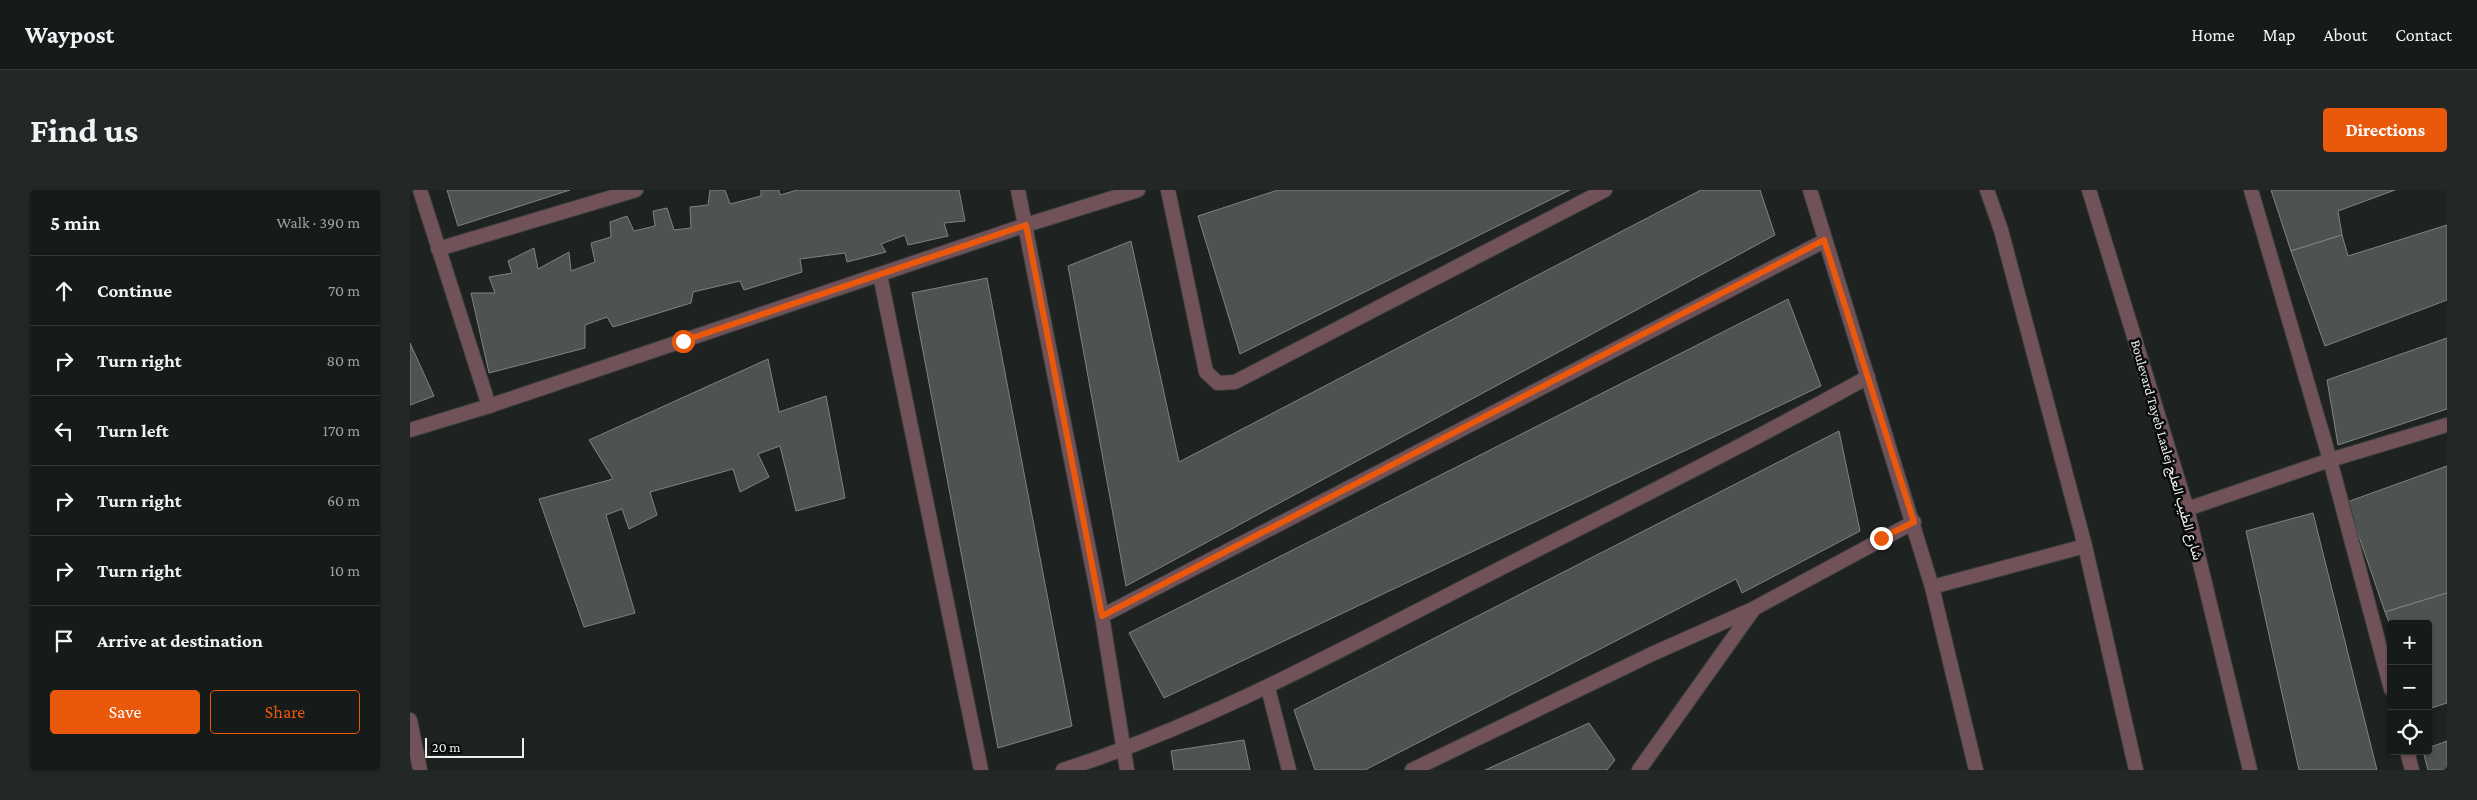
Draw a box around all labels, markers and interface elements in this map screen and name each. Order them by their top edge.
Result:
text: Waypost [25,21,114,48]
text: Home [2192,25,2235,45]
text: Map [2263,25,2295,45]
text: About [2323,25,2367,45]
text: Contact [2395,25,2452,45]
button: Directions [2323,108,2447,152]
text: Find us [30,111,138,150]
text: 5 min [50,211,100,235]
text: Walk · 390 m [276,214,360,231]
icon: ahead [50,277,78,305]
text: Continue [97,280,172,301]
text: 70 m [328,282,360,299]
route start [672,330,695,353]
street label: Boulevard Tayeb Laalej شارع الطيب العلج [2125,338,2206,563]
icon: right [50,347,78,375]
text: Turn right [97,350,182,371]
text: 80 m [326,352,360,369]
icon: left [50,417,78,445]
text: Turn left [97,420,169,441]
text: 170 m [323,422,360,439]
icon: right [50,487,78,515]
text: Turn right [97,490,182,511]
text: 60 m [327,492,360,509]
route end [1870,527,1893,550]
icon: right [50,557,78,585]
text: Turn right [97,560,182,581]
text: 10 m [330,562,360,579]
map controls [2387,620,2432,755]
button: + [2387,620,2432,665]
icon: arrive [50,627,78,655]
text: Arrive at destination [97,630,263,651]
button: − [2387,665,2432,710]
button: Save [50,690,200,734]
button: Share [210,690,360,734]
button: locate [2387,710,2432,755]
scale bar [425,735,524,758]
text: 20 m [432,739,460,755]

